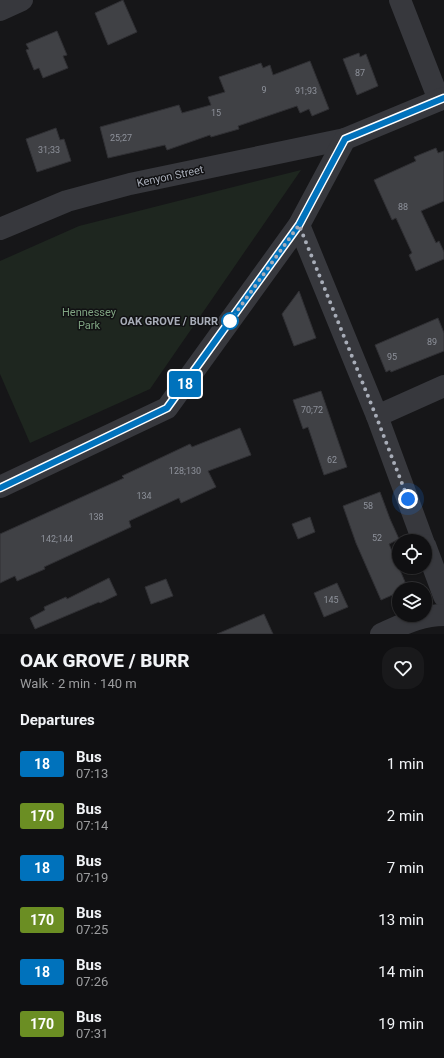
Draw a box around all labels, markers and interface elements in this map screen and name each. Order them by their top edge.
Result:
house number: 87 [355,68,365,78]
house number: 9 [261,85,267,95]
house number: 91;93 [295,86,317,96]
house number: 15 [211,108,221,118]
house number: 25;27 [110,133,132,143]
house number: 31;33 [38,145,60,155]
street label: Kenyon Street [136,163,205,190]
house number: 88 [398,202,408,212]
park label: Hennessey Park [62,306,117,332]
marker: OAK GROVE / BURR [221,312,239,330]
place label: OAK GROVE / BURR [120,315,218,328]
house number: 89 [427,337,437,347]
house number: 95 [387,352,397,362]
line badge: 18 [167,371,203,397]
text: 18 [177,376,193,392]
house number: 70;72 [301,405,323,415]
house number: 62 [327,455,337,465]
house number: 128;130 [169,466,201,476]
your location [398,489,418,509]
house number: 134 [136,491,152,501]
house number: 58 [363,501,373,511]
house number: 138 [88,512,104,522]
house number: 52 [372,533,382,543]
house number: 142;144 [41,534,73,544]
map controls [392,534,432,622]
button: locate [392,534,432,574]
button: layers [392,582,432,622]
house number: 145 [323,595,339,605]
button: heart [382,647,424,689]
text: OAK GROVE / BURR [20,649,190,672]
text: Walk · 2 min · 140 m [20,676,137,691]
text: Departures [20,711,95,729]
text: Bus [76,748,102,766]
text: 1 min [387,755,424,773]
text: 18 [34,756,50,772]
text: 07:13 [76,766,108,781]
text: Bus [76,800,102,818]
text: 2 min [387,807,424,825]
text: 170 [30,808,54,824]
text: 07:14 [76,818,108,833]
text: Bus [76,852,102,870]
text: 7 min [387,859,424,877]
text: 18 [34,860,50,876]
text: 07:19 [76,870,108,885]
text: Bus [76,904,102,922]
text: 13 min [378,911,424,929]
text: 170 [30,912,54,928]
text: 07:25 [76,922,108,937]
text: Bus [76,956,102,974]
text: 14 min [378,963,424,981]
text: 18 [34,964,50,980]
text: 07:26 [76,974,108,989]
text: Bus [76,1008,102,1026]
text: 19 min [378,1015,424,1033]
text: 170 [30,1016,54,1032]
text: 07:31 [76,1026,108,1041]

